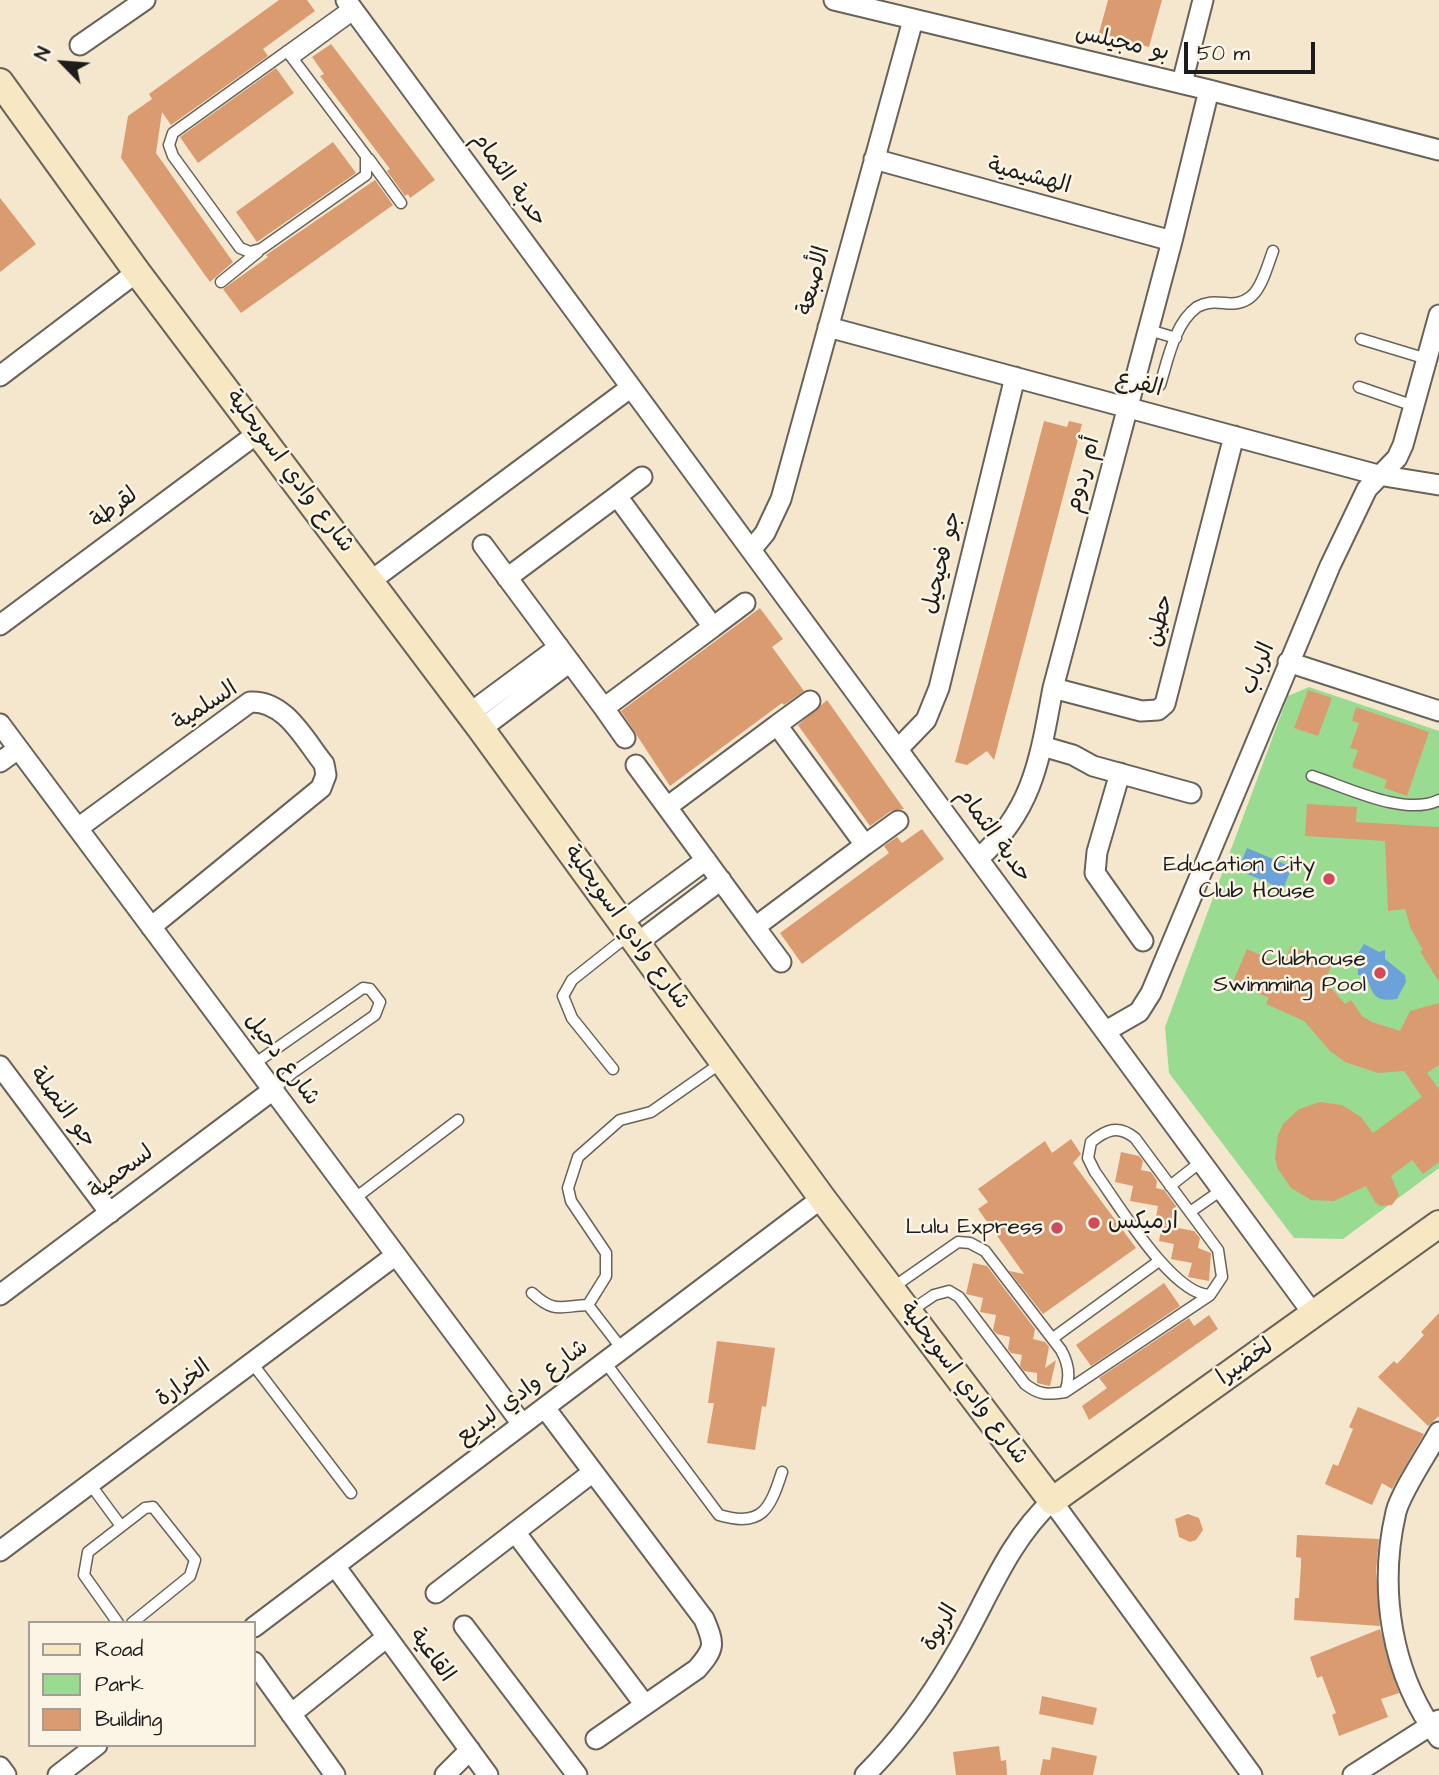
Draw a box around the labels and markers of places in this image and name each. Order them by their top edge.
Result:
place label: Education City Club House [1164,852,1315,906]
marker: Education City Club House [1321,871,1337,887]
place label: Clubhouse Swimming Pool [1213,946,1366,1000]
marker: Clubhouse Swimming Pool [1372,965,1388,981]
place label: ارميكس [1108,1209,1178,1237]
place label: Lulu Express [905,1214,1043,1242]
marker: ارميكس [1086,1215,1102,1231]
marker: Lulu Express [1049,1220,1065,1236]

